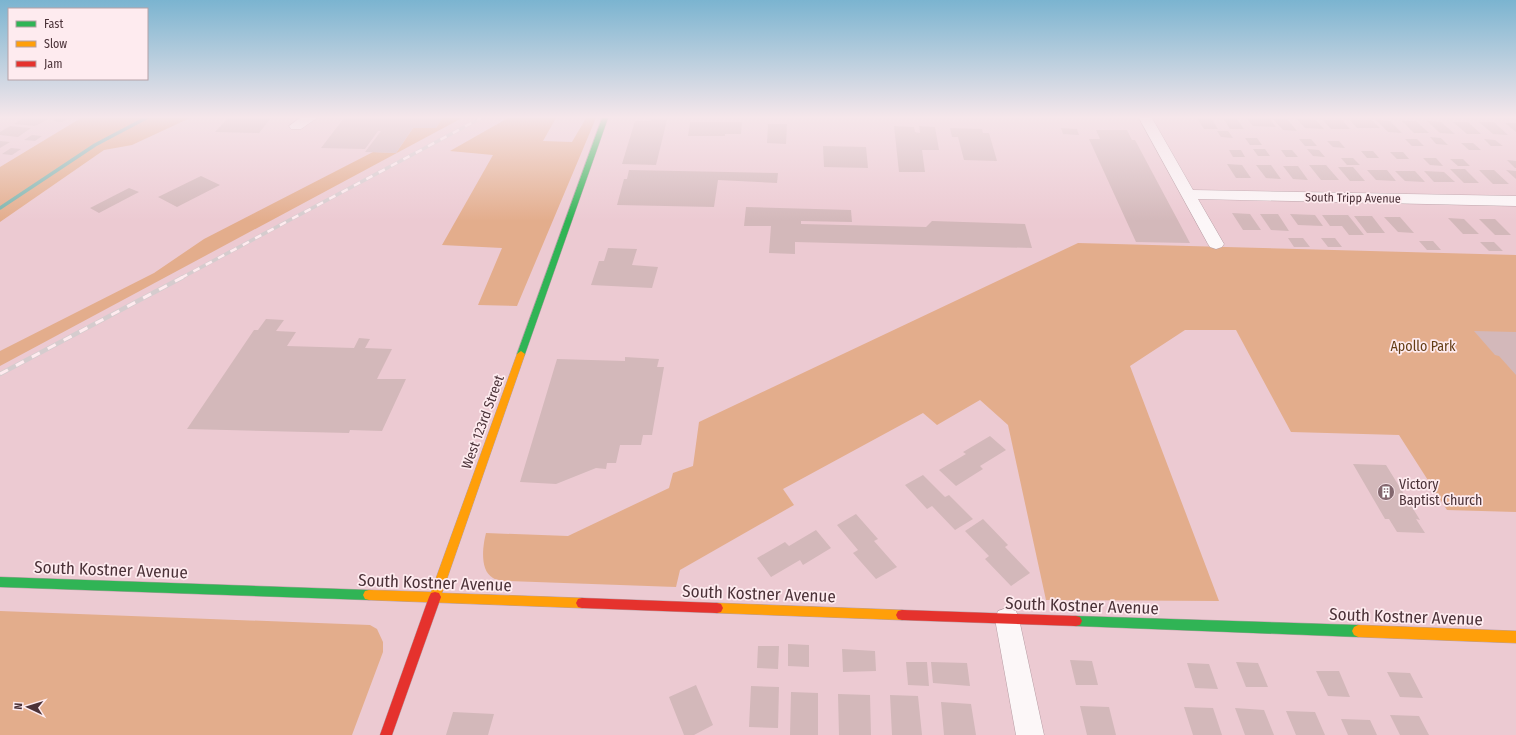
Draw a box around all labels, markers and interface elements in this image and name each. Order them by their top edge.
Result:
legend [8,8,148,80]
text: Fast [44,17,63,31]
text: Slow [44,37,67,51]
text: Jam [44,57,62,71]
street label: South Tripp Avenue [1305,190,1401,206]
park label: Apollo Park [1390,338,1456,355]
street label: West 123rd Street [458,372,508,471]
place label: Victory Baptist Church [1399,476,1482,509]
building icon: Victory Baptist Church [1376,482,1396,502]
street label: South Kostner Avenue [34,557,188,583]
street label: South Kostner Avenue [358,570,512,596]
street label: South Kostner Avenue [682,581,836,607]
street label: South Kostner Avenue [1005,593,1159,619]
street label: South Kostner Avenue [1329,604,1483,630]
north arrow [8,687,48,727]
text: N [12,703,25,710]

